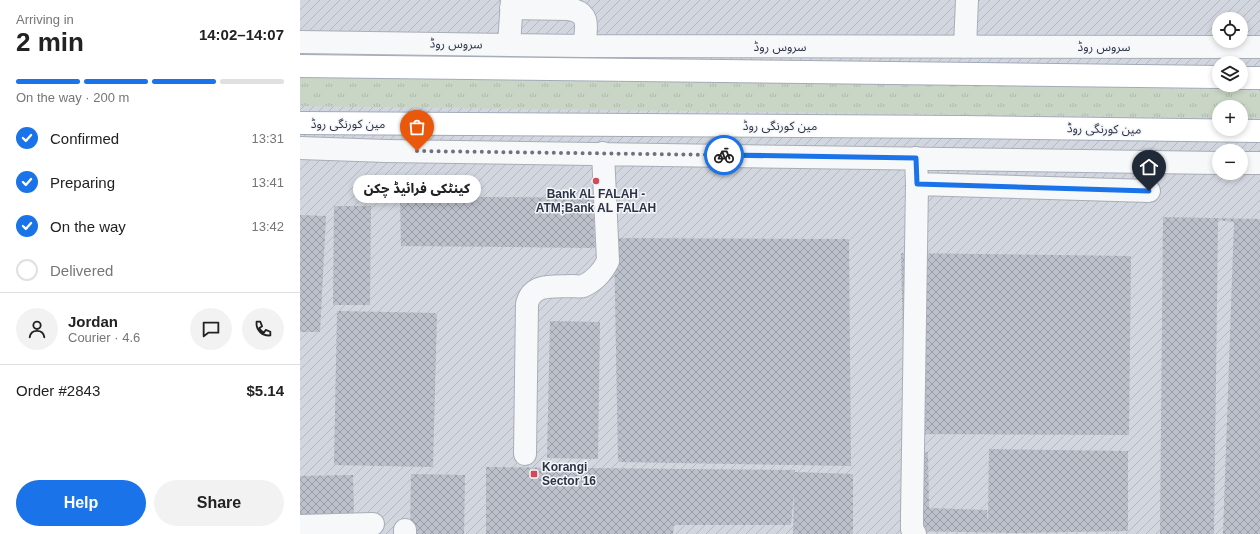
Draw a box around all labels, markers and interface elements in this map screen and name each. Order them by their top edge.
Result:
text: Arriving in [16,12,74,27]
map controls [1212,12,1248,180]
button: locate [1212,12,1248,48]
text: 14:02–14:07 [199,26,284,43]
text: 2 min [16,27,84,57]
street label: سروس روڈ [429,36,483,51]
street label: سروس روڈ [754,40,806,54]
street label: سروس روڈ [1078,40,1130,54]
button: layers [1212,56,1248,92]
text: On the way · 200 m [16,90,129,105]
button: + [1212,100,1248,136]
pin [400,110,434,151]
icon: bag [406,116,428,138]
street label: مین کورنگی روڈ [311,117,385,131]
street label: مین کورنگی روڈ [743,119,817,133]
street label: مین کورنگی روڈ [1067,121,1141,137]
icon: check [16,127,38,149]
text: Confirmed [50,130,119,147]
text: 13:31 [251,131,284,146]
courier [704,135,744,175]
icon: bike [713,144,735,166]
button: − [1212,144,1248,180]
pin [1132,150,1166,191]
icon: home [1138,156,1160,178]
icon: check [16,171,38,193]
text: Preparing [50,174,115,191]
text: 13:41 [251,175,284,190]
callout: کینٹکی فرائیڈ چکن [353,175,481,203]
marker: Bank AL FALAH - ATM;Bank AL FALAH [591,176,601,186]
text: کینٹکی فرائیڈ چکن [364,181,470,196]
place label: Bank AL FALAH - ATM;Bank AL FALAH [536,187,656,215]
icon: check [16,215,38,237]
text: On the way [50,218,126,235]
text: 13:42 [251,219,284,234]
text: Delivered [50,262,113,279]
button: person [16,308,58,350]
button: chat [190,308,232,350]
button: phone [242,308,284,350]
text: Jordan [68,313,118,330]
text: Courier · 4.6 [68,330,140,345]
text: Order #2843 [16,382,100,399]
text: $5.14 [246,382,284,399]
place label: Korangi Sector 16 [542,460,596,488]
marker: Korangi Sector 16 [529,469,539,479]
button: Help [16,480,146,526]
button: Share [154,480,284,526]

